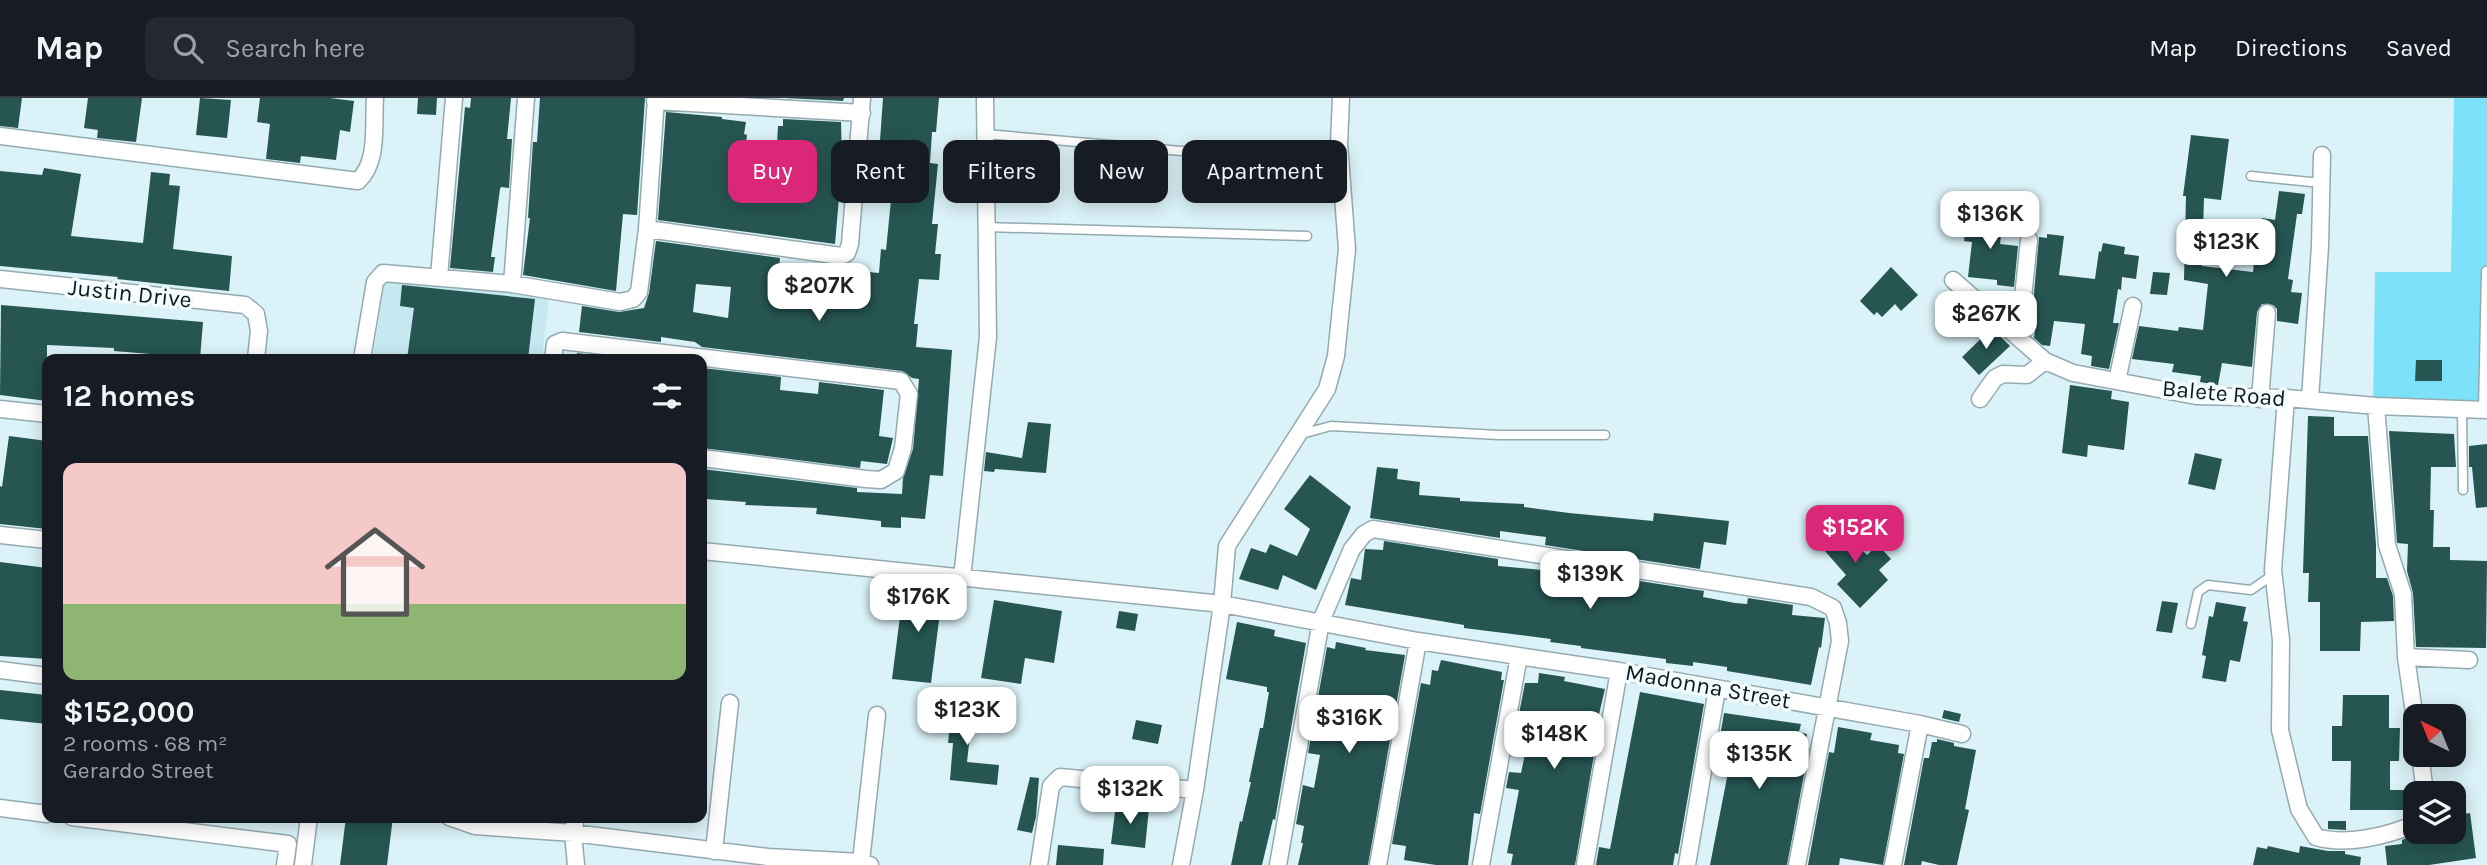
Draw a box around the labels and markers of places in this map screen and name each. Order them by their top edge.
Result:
pin: $136K [1941,192,2039,251]
pin: $123K [2177,220,2275,279]
pin: $207K [770,264,868,323]
pin: $267K [1937,292,2035,351]
pin: $152K [1806,505,1904,565]
pin: $139K [1541,552,1639,611]
pin: $176K [869,574,967,634]
pin: $123K [918,688,1016,747]
pin: $316K [1300,696,1398,755]
pin: $148K [1505,712,1603,771]
pin: $135K [1710,732,1808,791]
pin: $132K [1081,766,1179,826]

